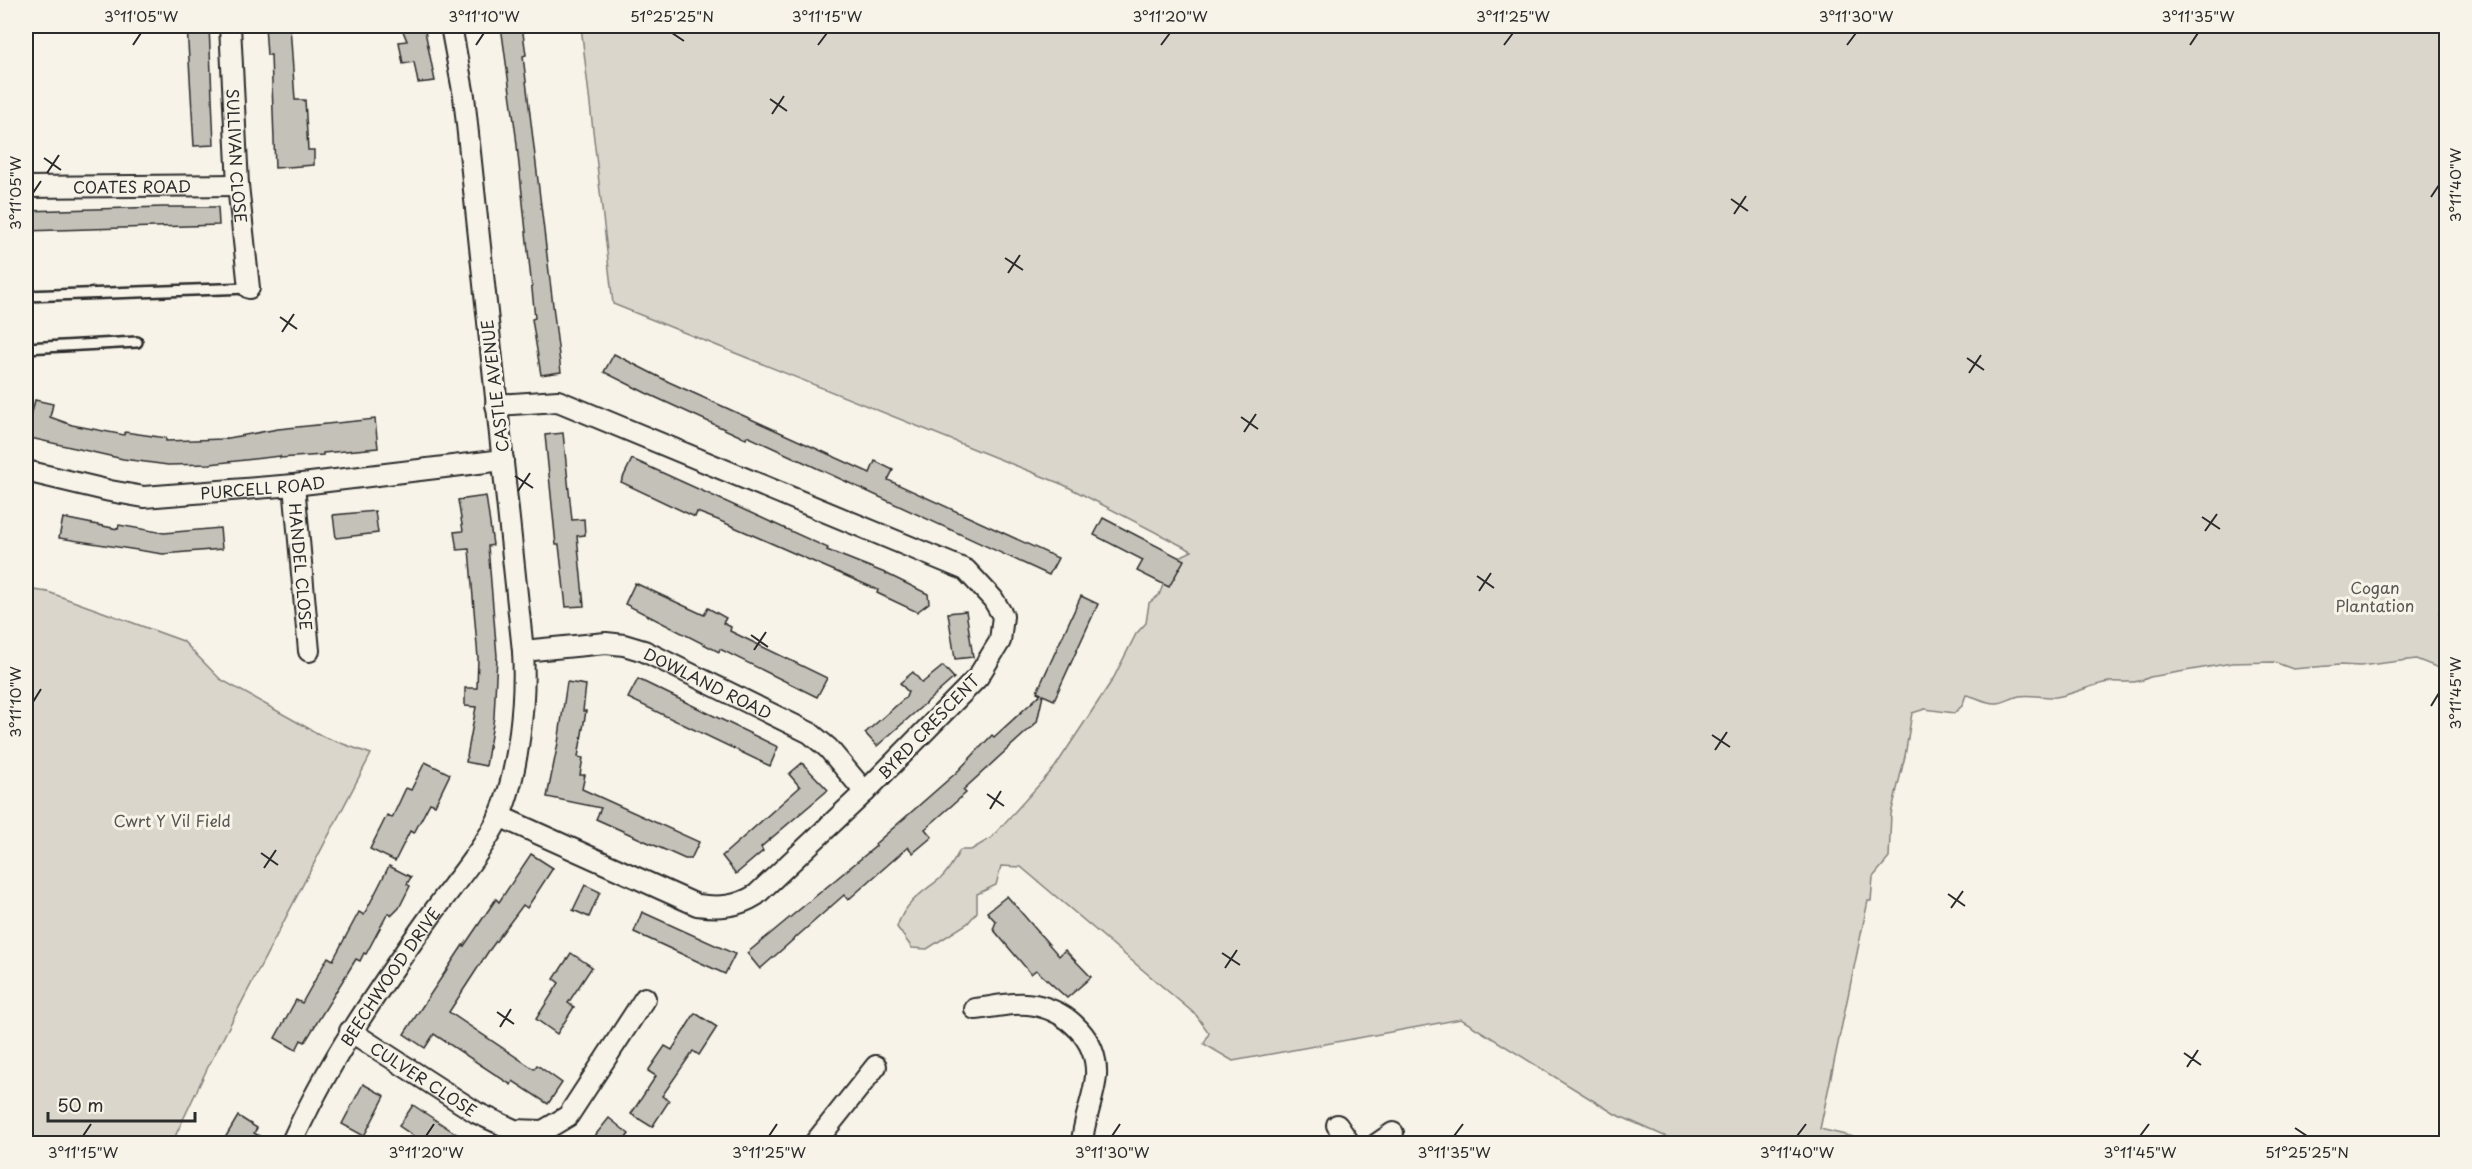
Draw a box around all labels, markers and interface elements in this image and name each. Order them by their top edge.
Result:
text: 3°11'05"W [104,4,179,27]
text: 3°11'10"W [448,4,520,27]
text: 51°25'25"N [630,4,714,27]
text: 3°11'15"W [792,4,863,27]
text: 3°11'20"W [1132,4,1208,27]
text: 3°11'25"W [1476,4,1551,27]
text: 3°11'30"W [1819,4,1894,27]
text: 3°11'35"W [2161,4,2235,27]
street label: SULLIVAN CLOSE [221,88,254,224]
text: 3°11'40"W [2443,147,2466,222]
text: 3°11'05"W [3,155,26,230]
street label: COATES ROAD [73,173,191,199]
street label: CASTLE AVENUE [474,318,514,454]
street label: PURCELL ROAD [199,469,326,504]
street label: HANDEL CLOSE [284,502,319,632]
park label: Cogan Plantation [2336,575,2414,617]
street label: DOWLAND ROAD [640,641,776,725]
text: 3°11'45"W [2443,656,2466,729]
text: 3°11'10"W [3,666,26,738]
street label: BYRD CRESCENT [872,668,984,784]
park label: Cwrt Y Vil Field [113,808,231,832]
street label: BEECHWOOD DRIVE [334,902,445,1050]
street label: CULVER CLOSE [366,1035,482,1122]
scale bar [48,1085,195,1123]
text: 50 m [57,1091,104,1118]
text: 3°11'15"W [48,1140,119,1163]
text: 3°11'20"W [388,1140,464,1163]
text: 3°11'25"W [732,1140,807,1163]
text: 3°11'30"W [1075,1140,1150,1163]
text: 3°11'35"W [1417,1140,1491,1163]
text: 3°11'40"W [1760,1140,1835,1163]
text: 3°11'45"W [2104,1140,2177,1163]
text: 51°25'25"N [2265,1140,2349,1163]

